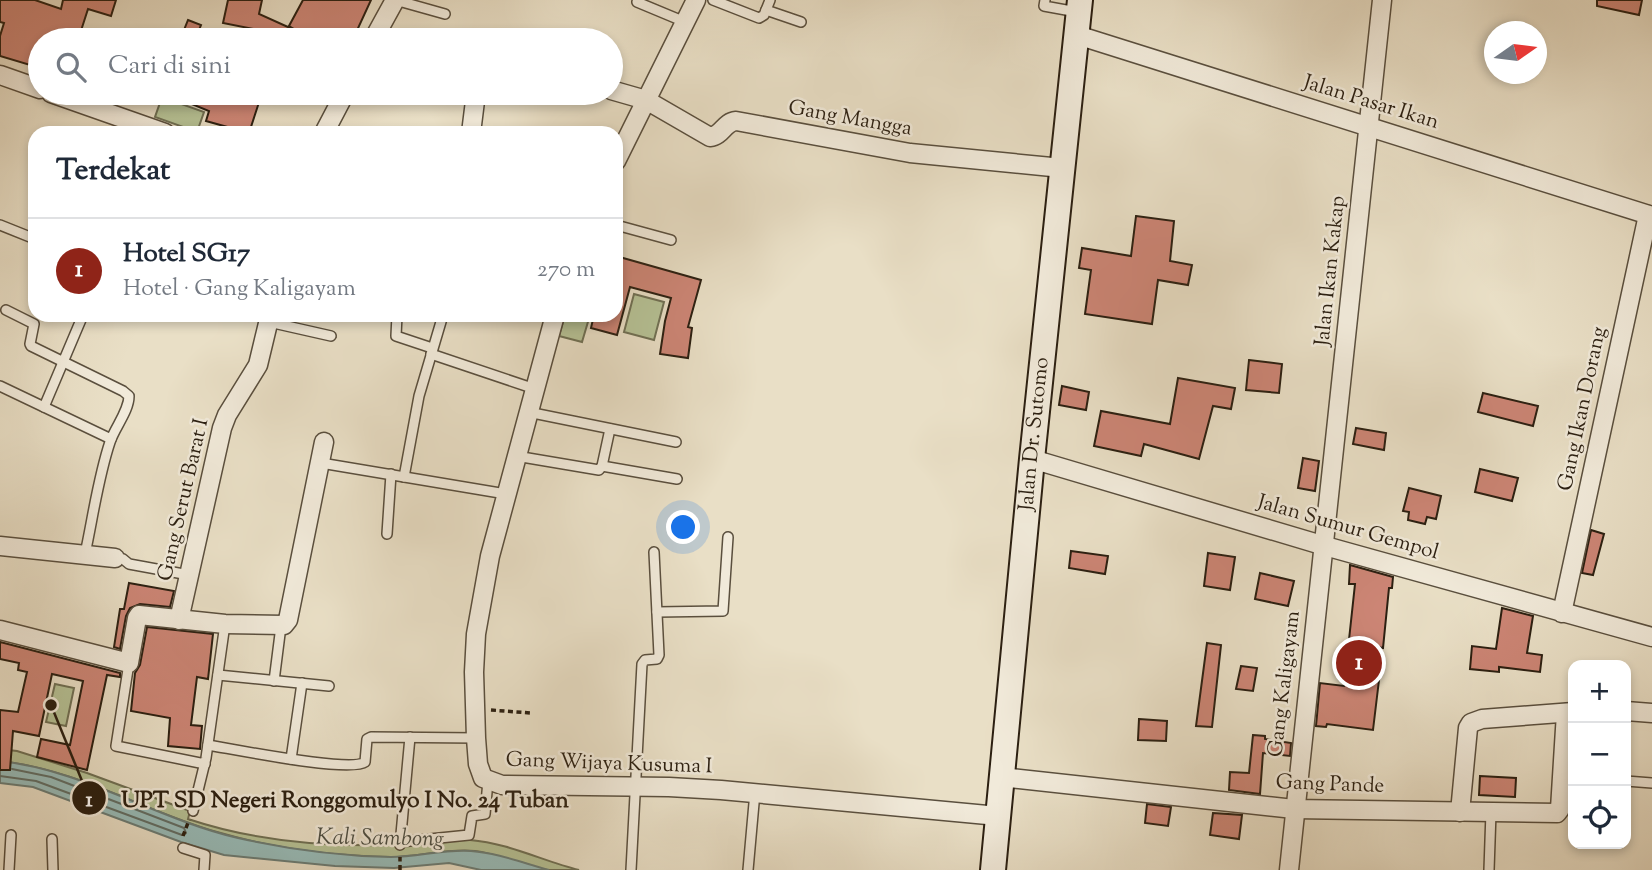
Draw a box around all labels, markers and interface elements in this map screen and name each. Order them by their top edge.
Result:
north arrow [1484,21,1547,84]
search box [28,28,623,105]
icon: search [52,48,90,86]
text: Cari di sini [108,48,231,85]
street label: Jalan Pasar Ikan [1299,68,1442,138]
street label: Gang Mangga [786,93,914,145]
text: Terdekat [56,150,170,193]
street label: Jalan Ikan Kakap [1308,194,1354,349]
text: Hotel SG17 [123,236,250,273]
text: 1 [75,254,83,287]
text: 270 m [537,254,595,287]
text: Hotel · Gang Kaligayam [123,273,356,306]
street label: Gang Ikan Dorang [1551,324,1615,494]
street label: Jalan Dr. Sutomo [1012,356,1058,513]
street label: Gang Serut Barat I [151,416,217,584]
street label: Jalan Sumur Gempol [1253,487,1442,568]
your location [666,510,700,544]
street label: Gang Kaligayam [1261,609,1309,759]
pin: 1 [1336,637,1382,689]
map controls [1568,660,1631,849]
button: + [1568,660,1631,723]
button: − [1568,723,1631,786]
street label: Gang Wijaya Kusuma I [505,745,713,783]
street label: Gang Pande [1275,768,1385,802]
callout: UPT SD Negeri Ronggomulyo I No. 24 Tuban [72,776,583,820]
text: UPT SD Negeri Ronggomulyo I No. 24 Tuban [121,785,569,818]
text: 1 [85,786,93,816]
button: locate [1568,786,1631,849]
water label: Kali Sambong [316,821,444,857]

